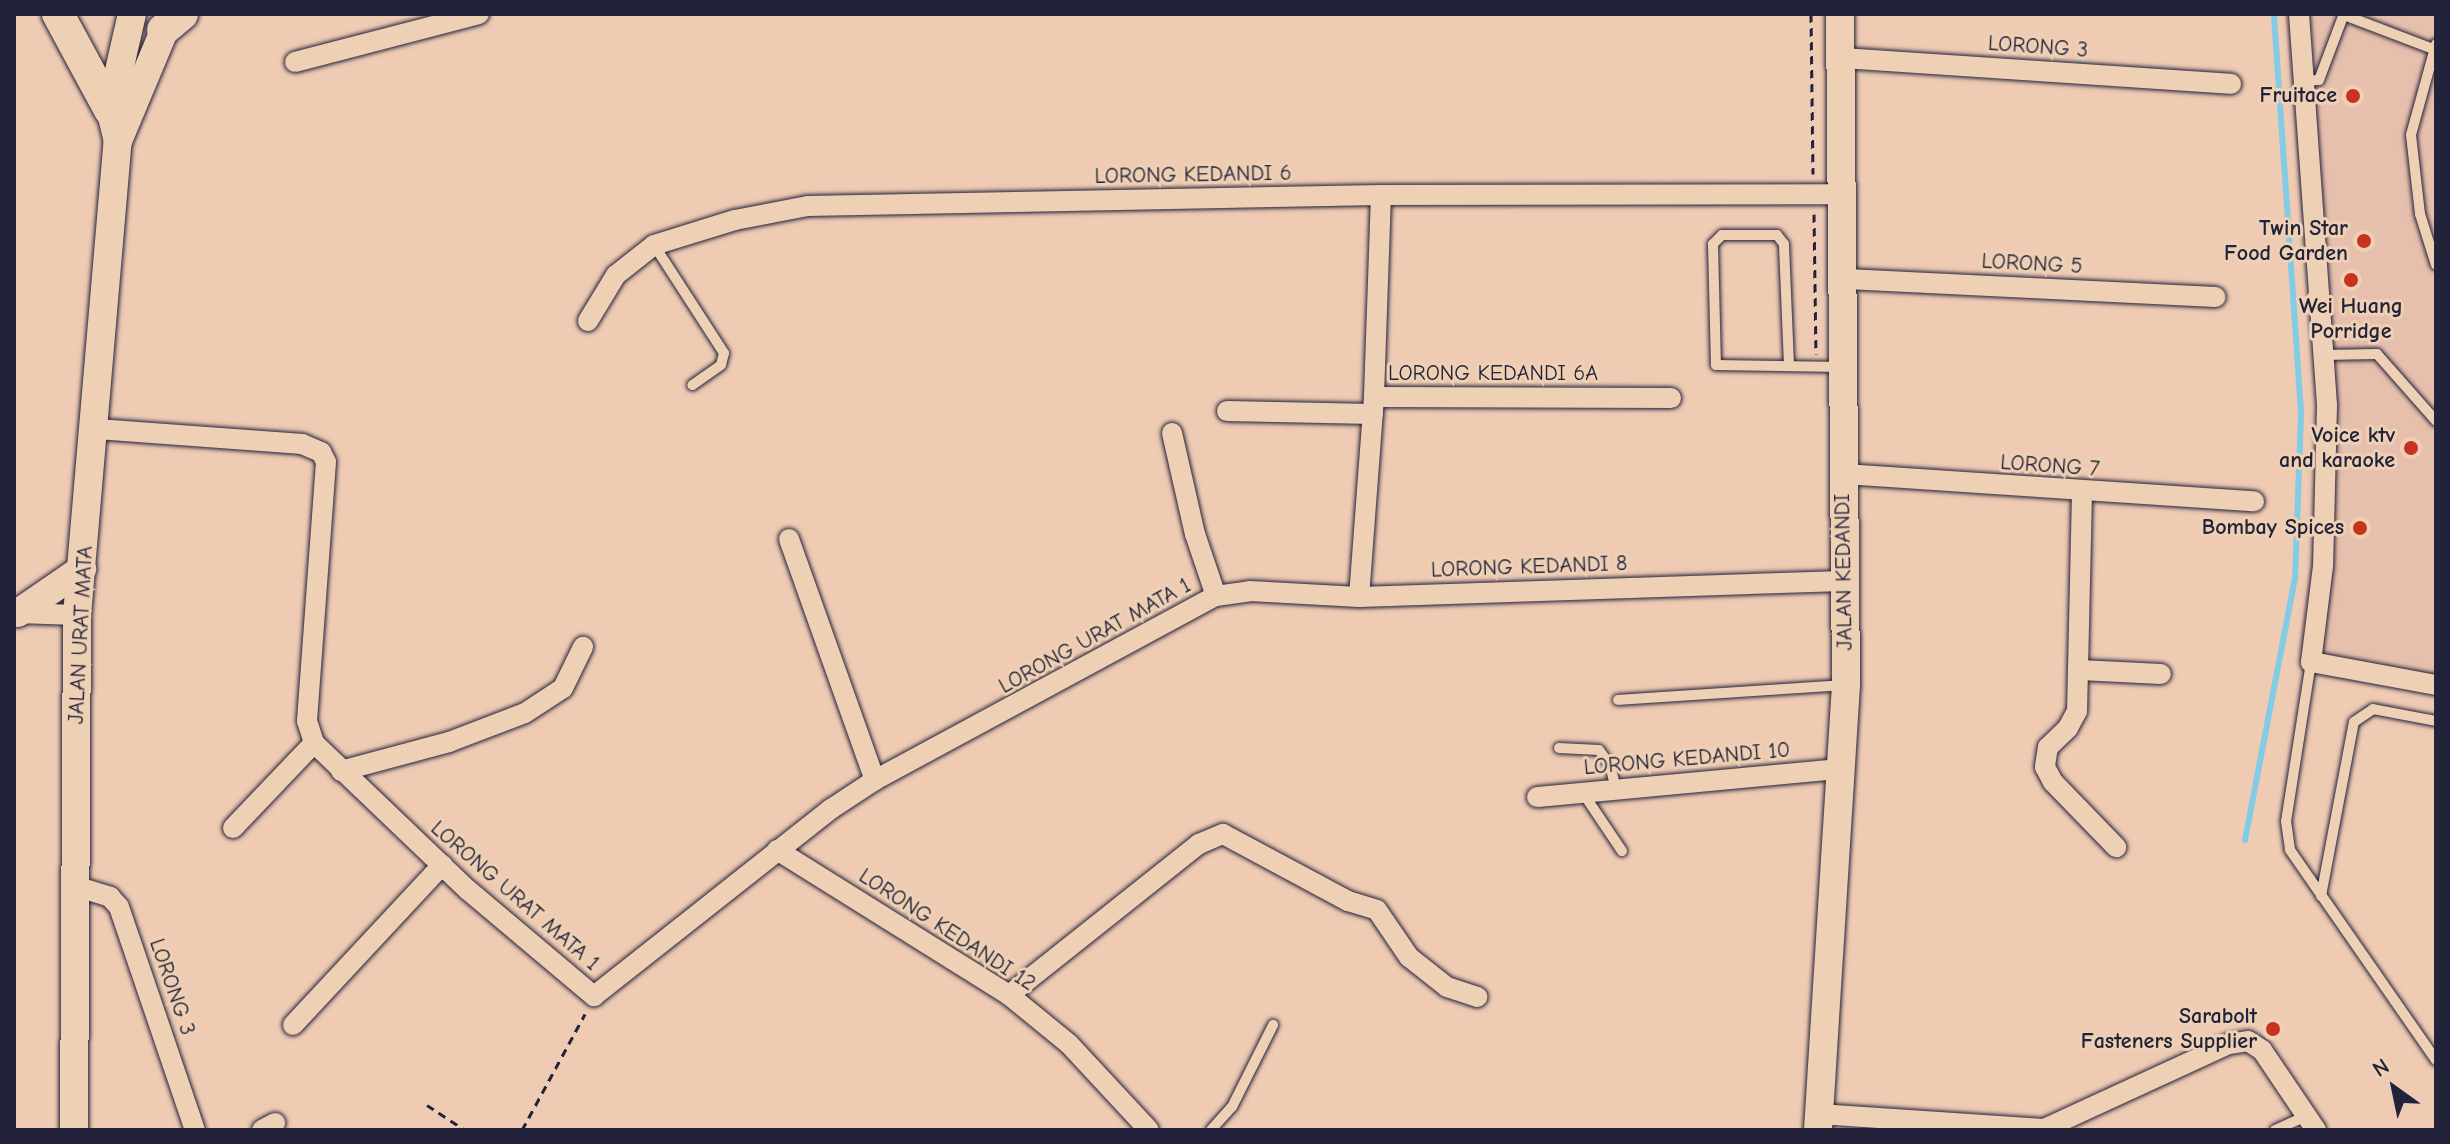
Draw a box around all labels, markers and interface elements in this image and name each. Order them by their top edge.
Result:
street label: LORONG 3 [1987,30,2089,64]
place label: Fruitace [2260,83,2337,109]
marker: Fruitace [2344,87,2362,105]
street label: LORONG KEDANDI 6 [1094,160,1292,190]
place label: Twin Star Food Garden [2224,215,2348,266]
marker: Twin Star Food Garden [2355,232,2373,250]
street label: LORONG 5 [1981,248,2083,280]
marker: Wei Huang Porridge [2342,271,2360,289]
place label: Wei Huang Porridge [2299,293,2403,344]
street label: LORONG KEDANDI 6A [1388,361,1598,387]
place label: Voice ktv and karaoke [2279,422,2395,474]
marker: Voice ktv and karaoke [2402,439,2420,457]
street label: LORONG 7 [1999,449,2101,483]
street label: JALAN KEDANDI [1829,493,1859,651]
place label: Bombay Spices [2202,515,2344,541]
marker: Bombay Spices [2351,519,2369,537]
street label: JALAN URAT MATA [63,545,99,725]
street label: LORONG KEDANDI 8 [1430,550,1628,584]
street label: LORONG URAT MATA 1 [994,572,1196,700]
street label: LORONG KEDANDI 10 [1583,737,1791,781]
street label: LORONG URAT MATA 1 [425,815,605,977]
street label: LORONG KEDANDI 12 [854,863,1040,997]
street label: LORONG 3 [143,935,201,1039]
place label: Sarabolt Fasteners Supplier [2081,1003,2257,1054]
marker: Sarabolt Fasteners Supplier [2264,1020,2282,1038]
north arrow [2354,1048,2434,1128]
text: N [2368,1053,2394,1083]

